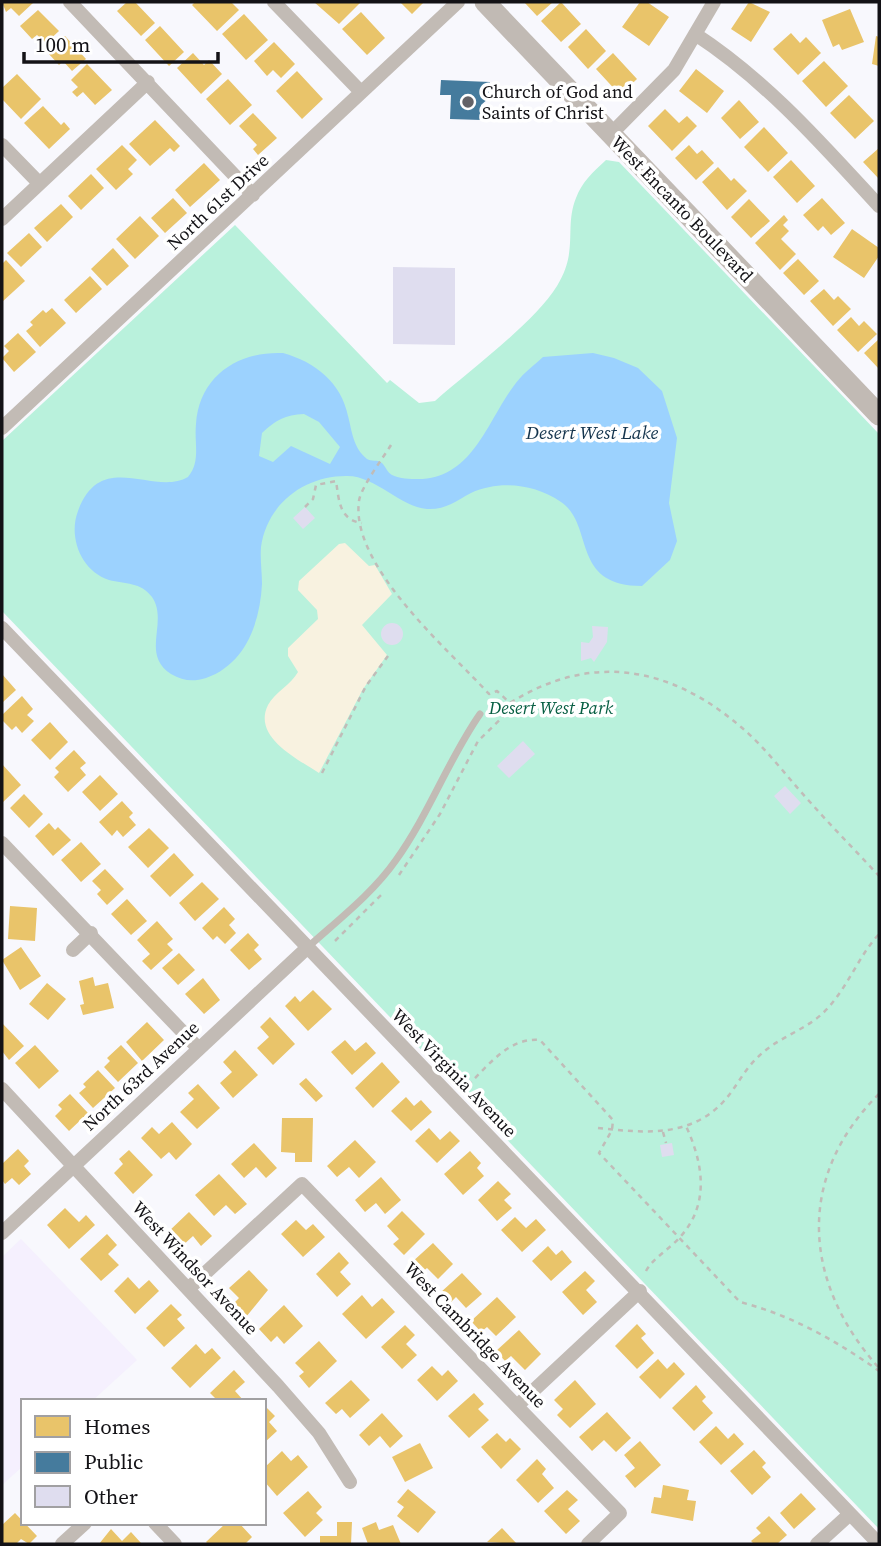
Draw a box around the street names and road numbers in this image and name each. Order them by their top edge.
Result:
street label: West Encanto Boulevard [606,130,759,287]
street label: North 61st Drive [161,148,274,255]
street label: West Virginia Avenue [386,1003,523,1143]
street label: North 63rd Avenue [77,1015,204,1136]
street label: West Windsor Avenue [127,1195,264,1340]
street label: West Cambridge Avenue [399,1256,552,1413]

